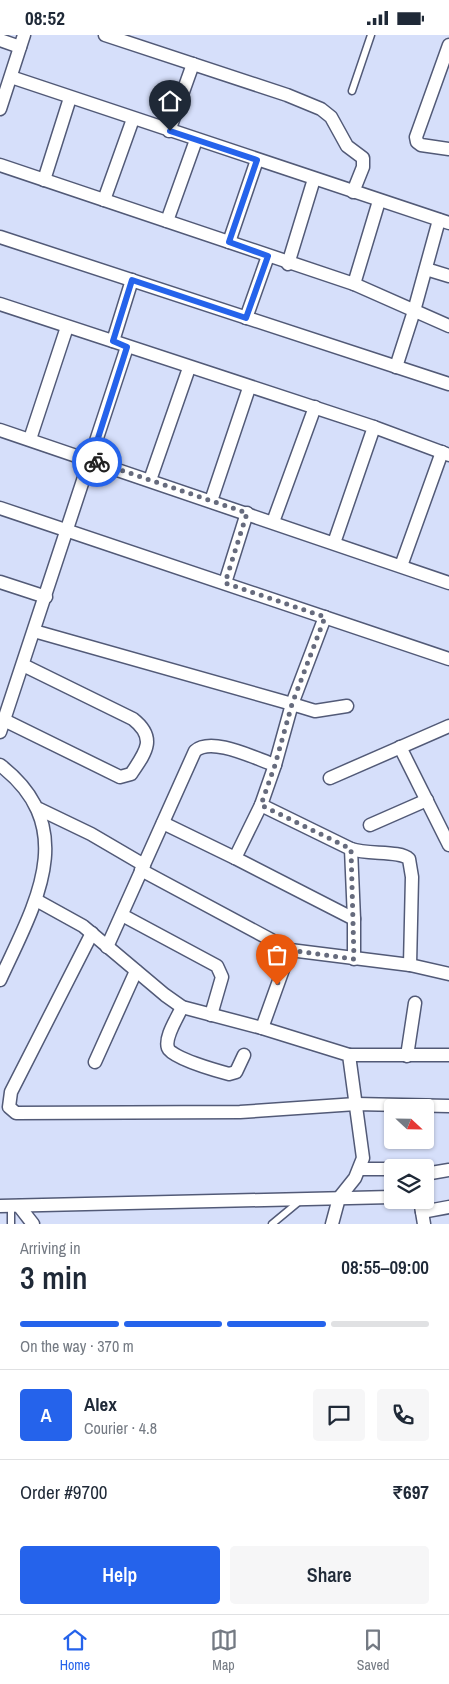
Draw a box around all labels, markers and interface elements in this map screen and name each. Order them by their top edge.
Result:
text: 08:52 [25,5,65,31]
pin [149,80,191,131]
icon: home [156,87,184,115]
courier [72,437,122,487]
icon: bike [83,448,111,476]
pin [256,934,298,985]
icon: bag [263,941,291,969]
north arrow [384,1099,434,1149]
map controls [384,1099,434,1209]
button: layers [384,1159,434,1209]
text: Arriving in [20,1237,81,1259]
text: 08:55–09:00 [341,1254,429,1280]
text: 3 min [20,1256,88,1299]
text: On the way · 370 m [20,1335,134,1357]
button: chat [313,1389,365,1441]
button: phone [377,1389,429,1441]
text: Alex [84,1391,117,1417]
text: A [40,1402,52,1428]
text: Courier · 4.8 [84,1417,157,1439]
text: Order #9700 [20,1479,107,1505]
text: ₹697 [392,1479,429,1505]
button: Help [20,1546,220,1604]
button: Share [230,1546,429,1604]
tab: Home [60,1626,90,1674]
tab: Map [210,1626,238,1674]
tab: Saved [357,1626,389,1674]

